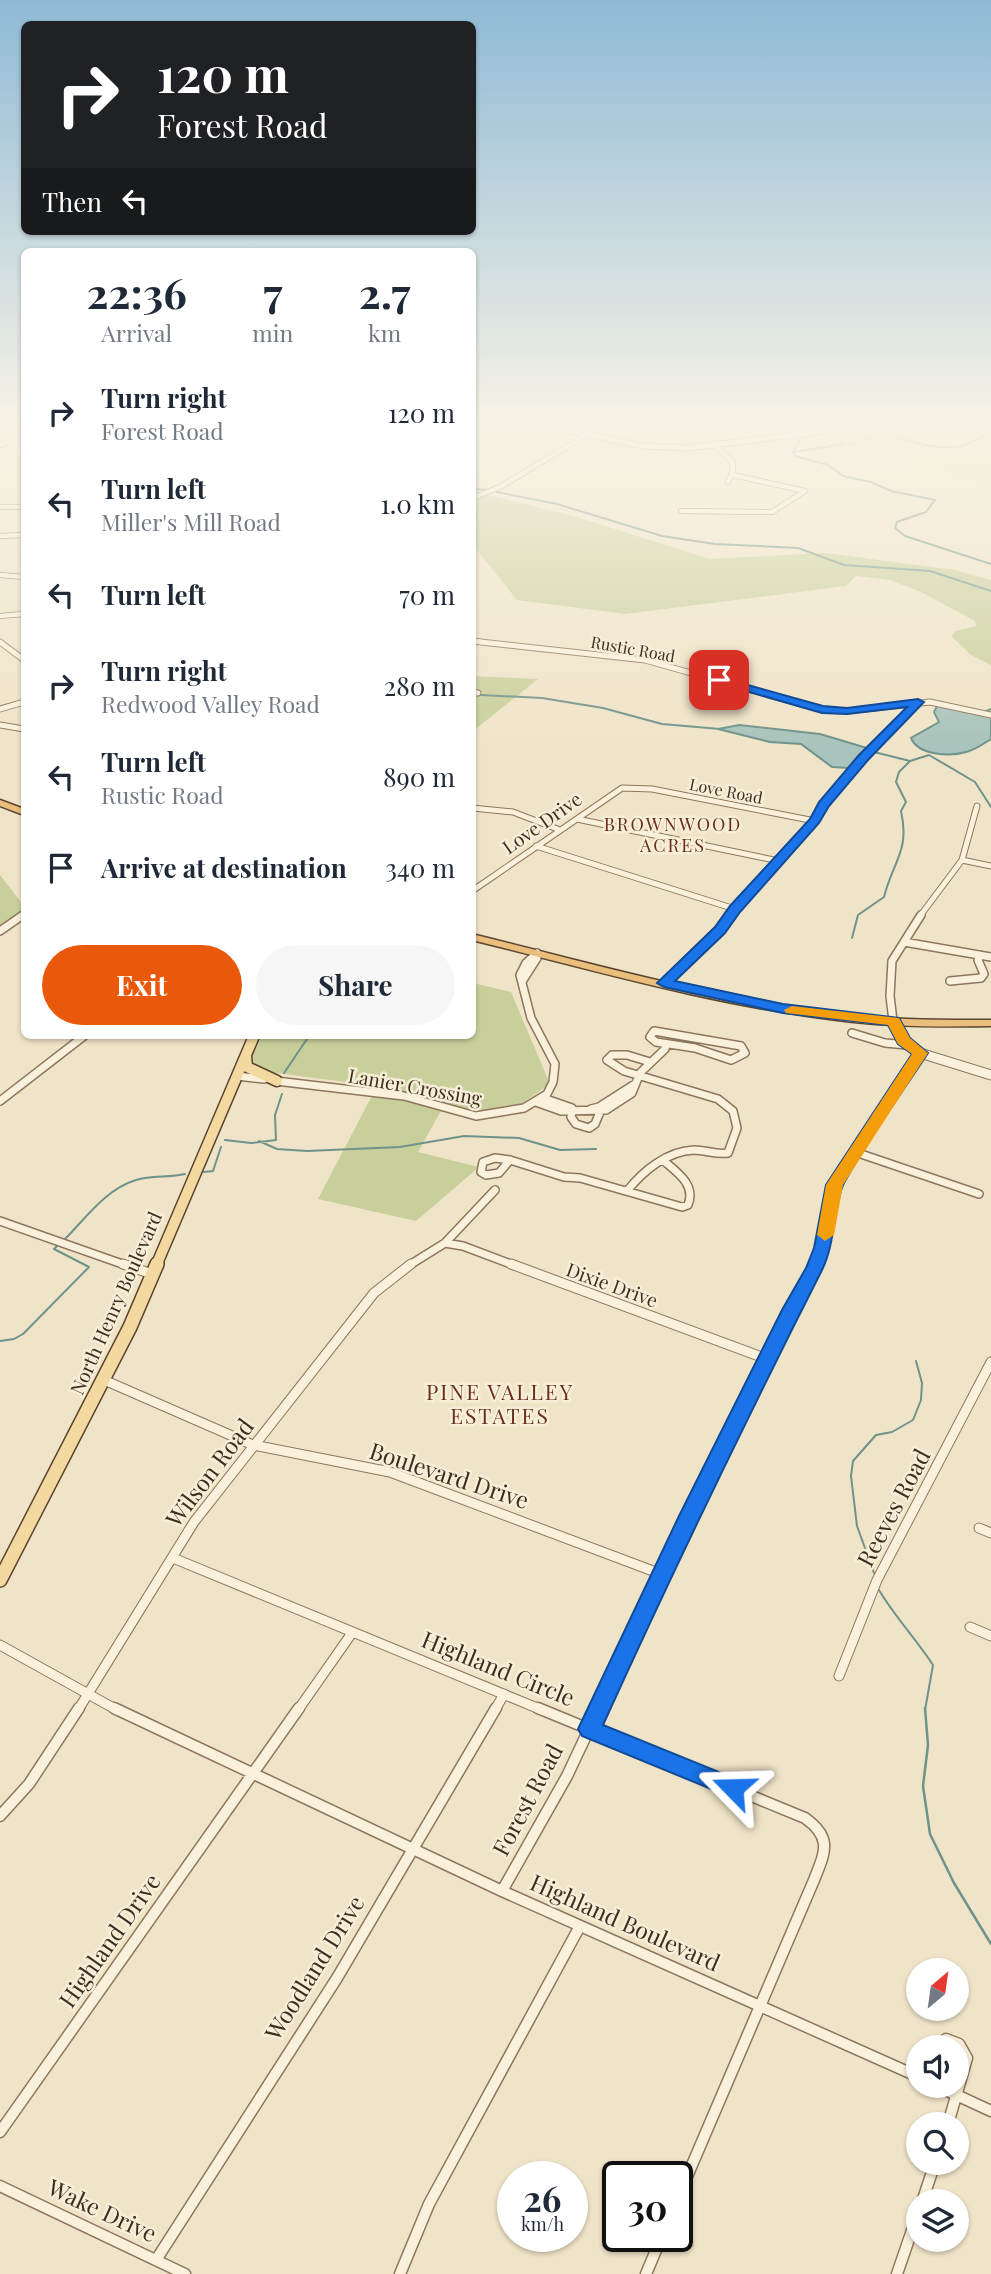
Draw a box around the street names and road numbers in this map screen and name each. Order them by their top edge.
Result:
street label: Rustic Road [589,631,677,666]
street label: Love Road [688,773,765,808]
street label: Love Drive [497,785,586,859]
street label: Lanier Crossing [346,1061,484,1111]
street label: North Henry Boulevard [63,1207,167,1398]
street label: Dixie Drive [563,1255,662,1313]
street label: Wilson Road [157,1412,260,1533]
street label: Boulevard Drive [366,1434,533,1515]
street label: Reeves Road [849,1443,937,1572]
street label: Highland Circle [418,1623,580,1712]
street label: Forest Road [484,1738,569,1861]
street label: Highland Boulevard [526,1866,725,1977]
street label: Highland Drive [51,1867,166,2013]
street label: Woodland Drive [256,1889,371,2046]
street label: Wake Drive [42,2170,162,2248]

